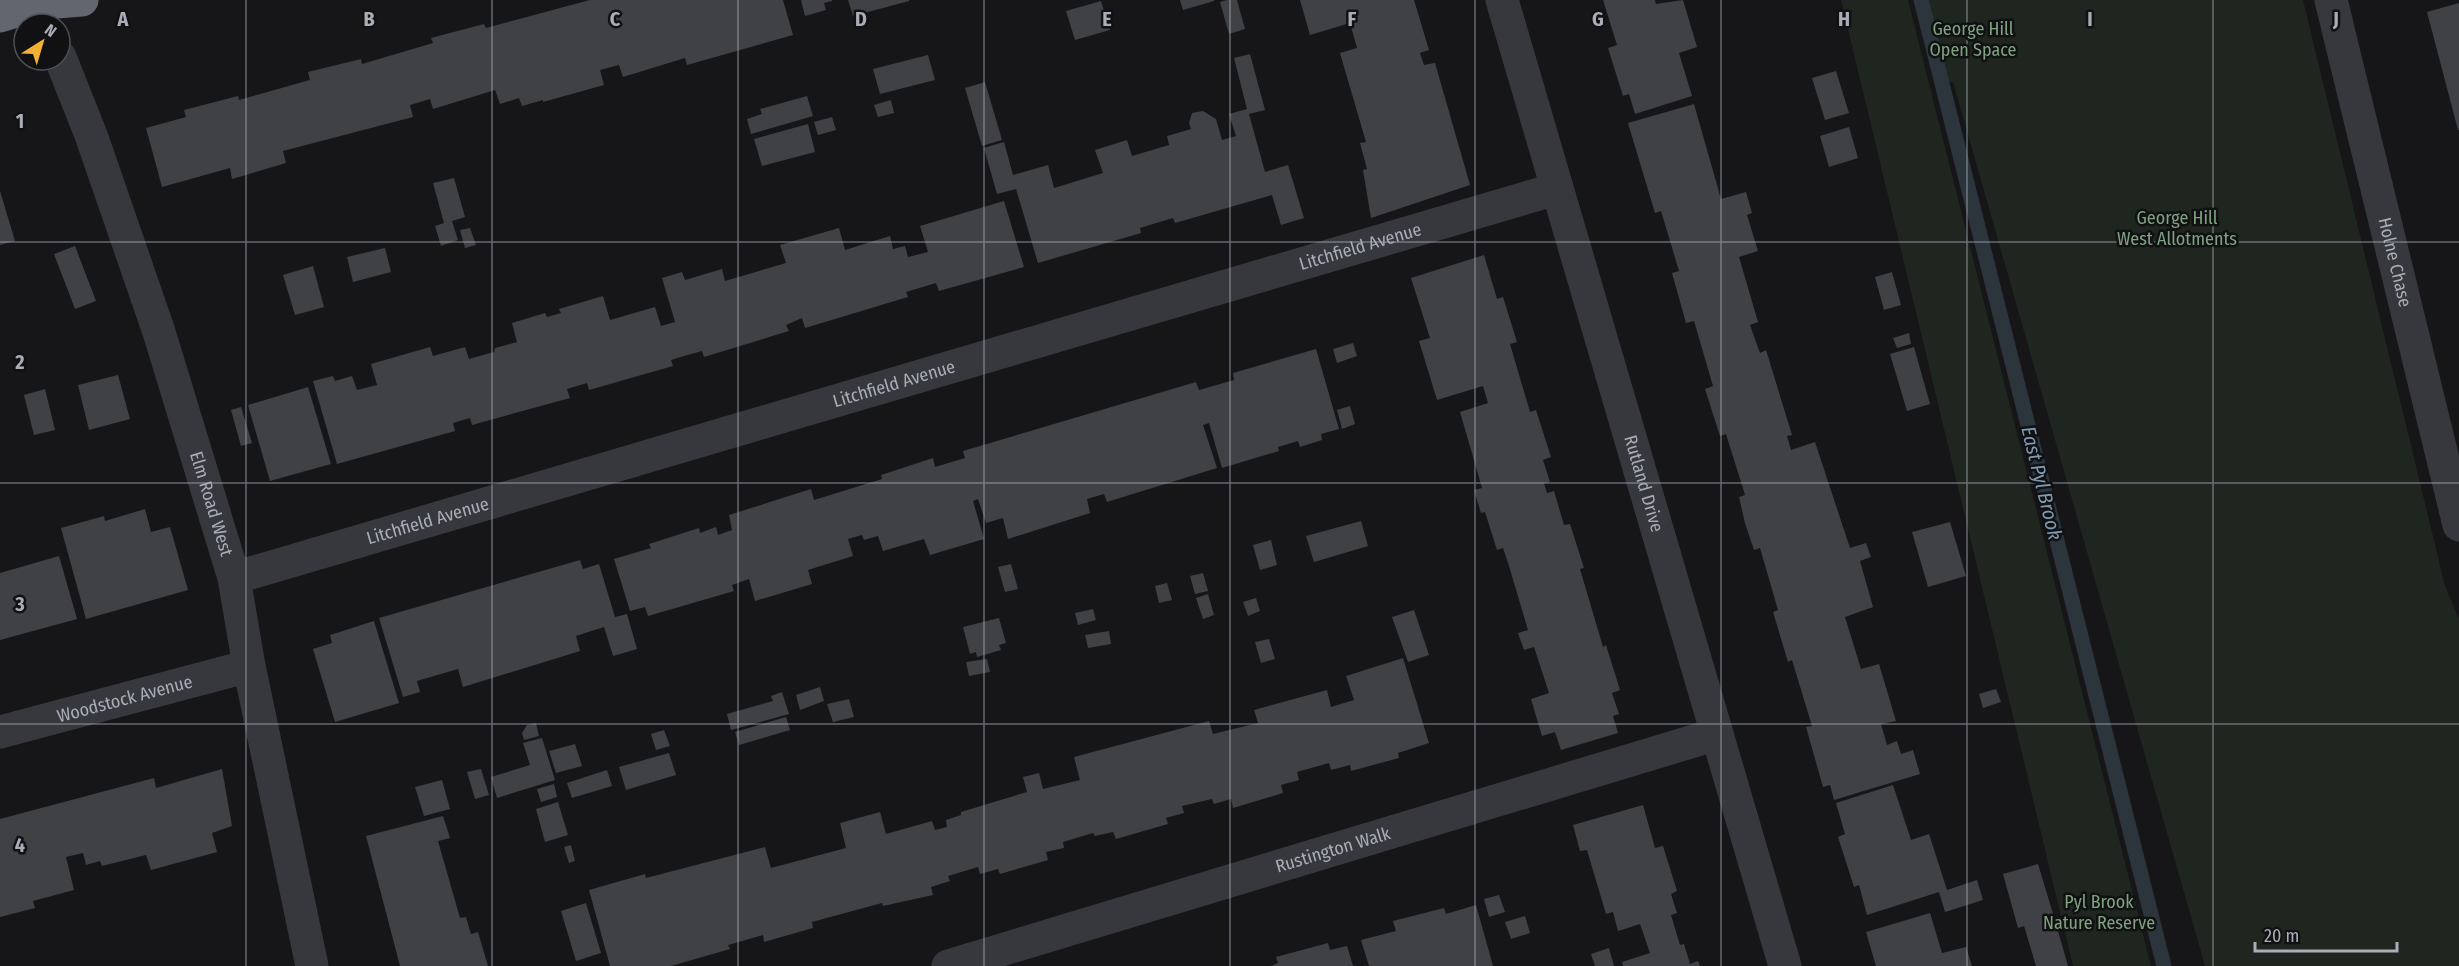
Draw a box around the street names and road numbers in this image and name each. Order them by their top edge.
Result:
street label: Holne Chase [2373,215,2417,309]
street label: Litchfield Avenue [1297,218,1424,275]
street label: Litchfield Avenue [830,355,958,412]
street label: Rutland Drive [1619,433,1668,535]
street label: Elm Road West [185,449,238,559]
street label: Litchfield Avenue [364,493,492,549]
street label: Woodstock Avenue [55,670,195,727]
street label: Rustington Walk [1273,822,1394,878]

